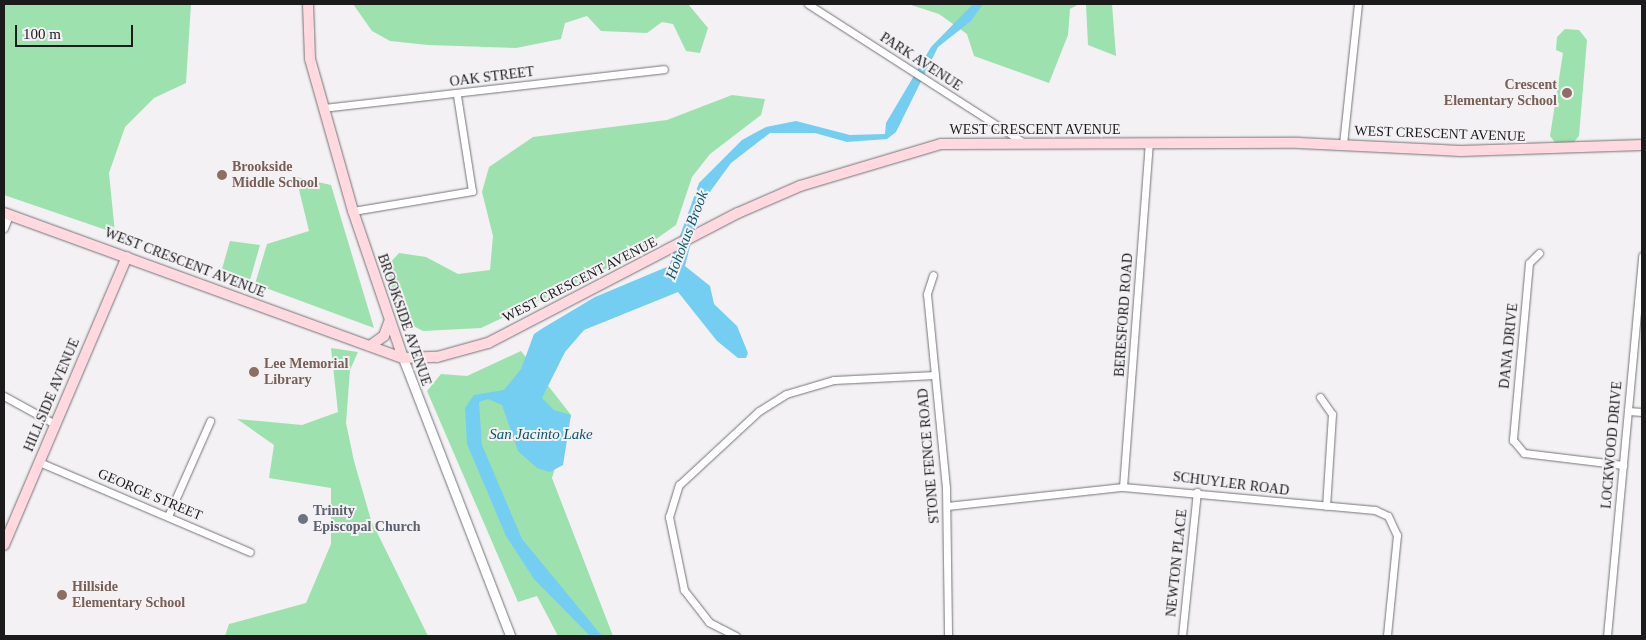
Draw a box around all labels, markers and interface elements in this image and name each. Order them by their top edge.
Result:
scale bar [18,15,135,47]
text: 100 m [23,26,61,42]
street label: PARK AVENUE [876,29,966,95]
street label: OAK STREET [449,63,535,91]
place label: Crescent Elementary School [1444,77,1557,110]
marker: Crescent Elementary School [1561,87,1573,99]
street label: WEST CRESCENT AVENUE [949,122,1121,138]
street label: WEST CRESCENT AVENUE [1354,123,1526,145]
place label: Brookside Middle School [232,159,318,192]
marker: Brookside Middle School [216,169,228,181]
water label: Hohokus Brook [662,188,712,282]
street label: WEST CRESCENT AVENUE [102,224,268,302]
street label: WEST CRESCENT AVENUE [499,233,661,327]
street label: BROOKSIDE AVENUE [373,251,435,389]
street label: BERESFORD ROAD [1111,253,1137,377]
street label: DANA DRIVE [1496,302,1522,390]
street label: HILLSIDE AVENUE [20,335,84,455]
place label: Lee Memorial Library [264,356,348,388]
marker: Lee Memorial Library [248,366,260,378]
street label: LOCKWOOD DRIVE [1598,381,1626,509]
street label: STONE FENCE ROAD [915,388,943,524]
water label: San Jacinto Lake [489,426,593,444]
street label: GEORGE STREET [95,465,205,525]
street label: SCHUYLER ROAD [1172,469,1290,499]
place label: Trinity Episcopal Church [313,503,420,536]
street label: NEWTON PLACE [1163,508,1191,618]
marker: Trinity Episcopal Church [297,513,309,525]
place label: Hillside Elementary School [72,579,185,612]
marker: Hillside Elementary School [56,589,68,601]

